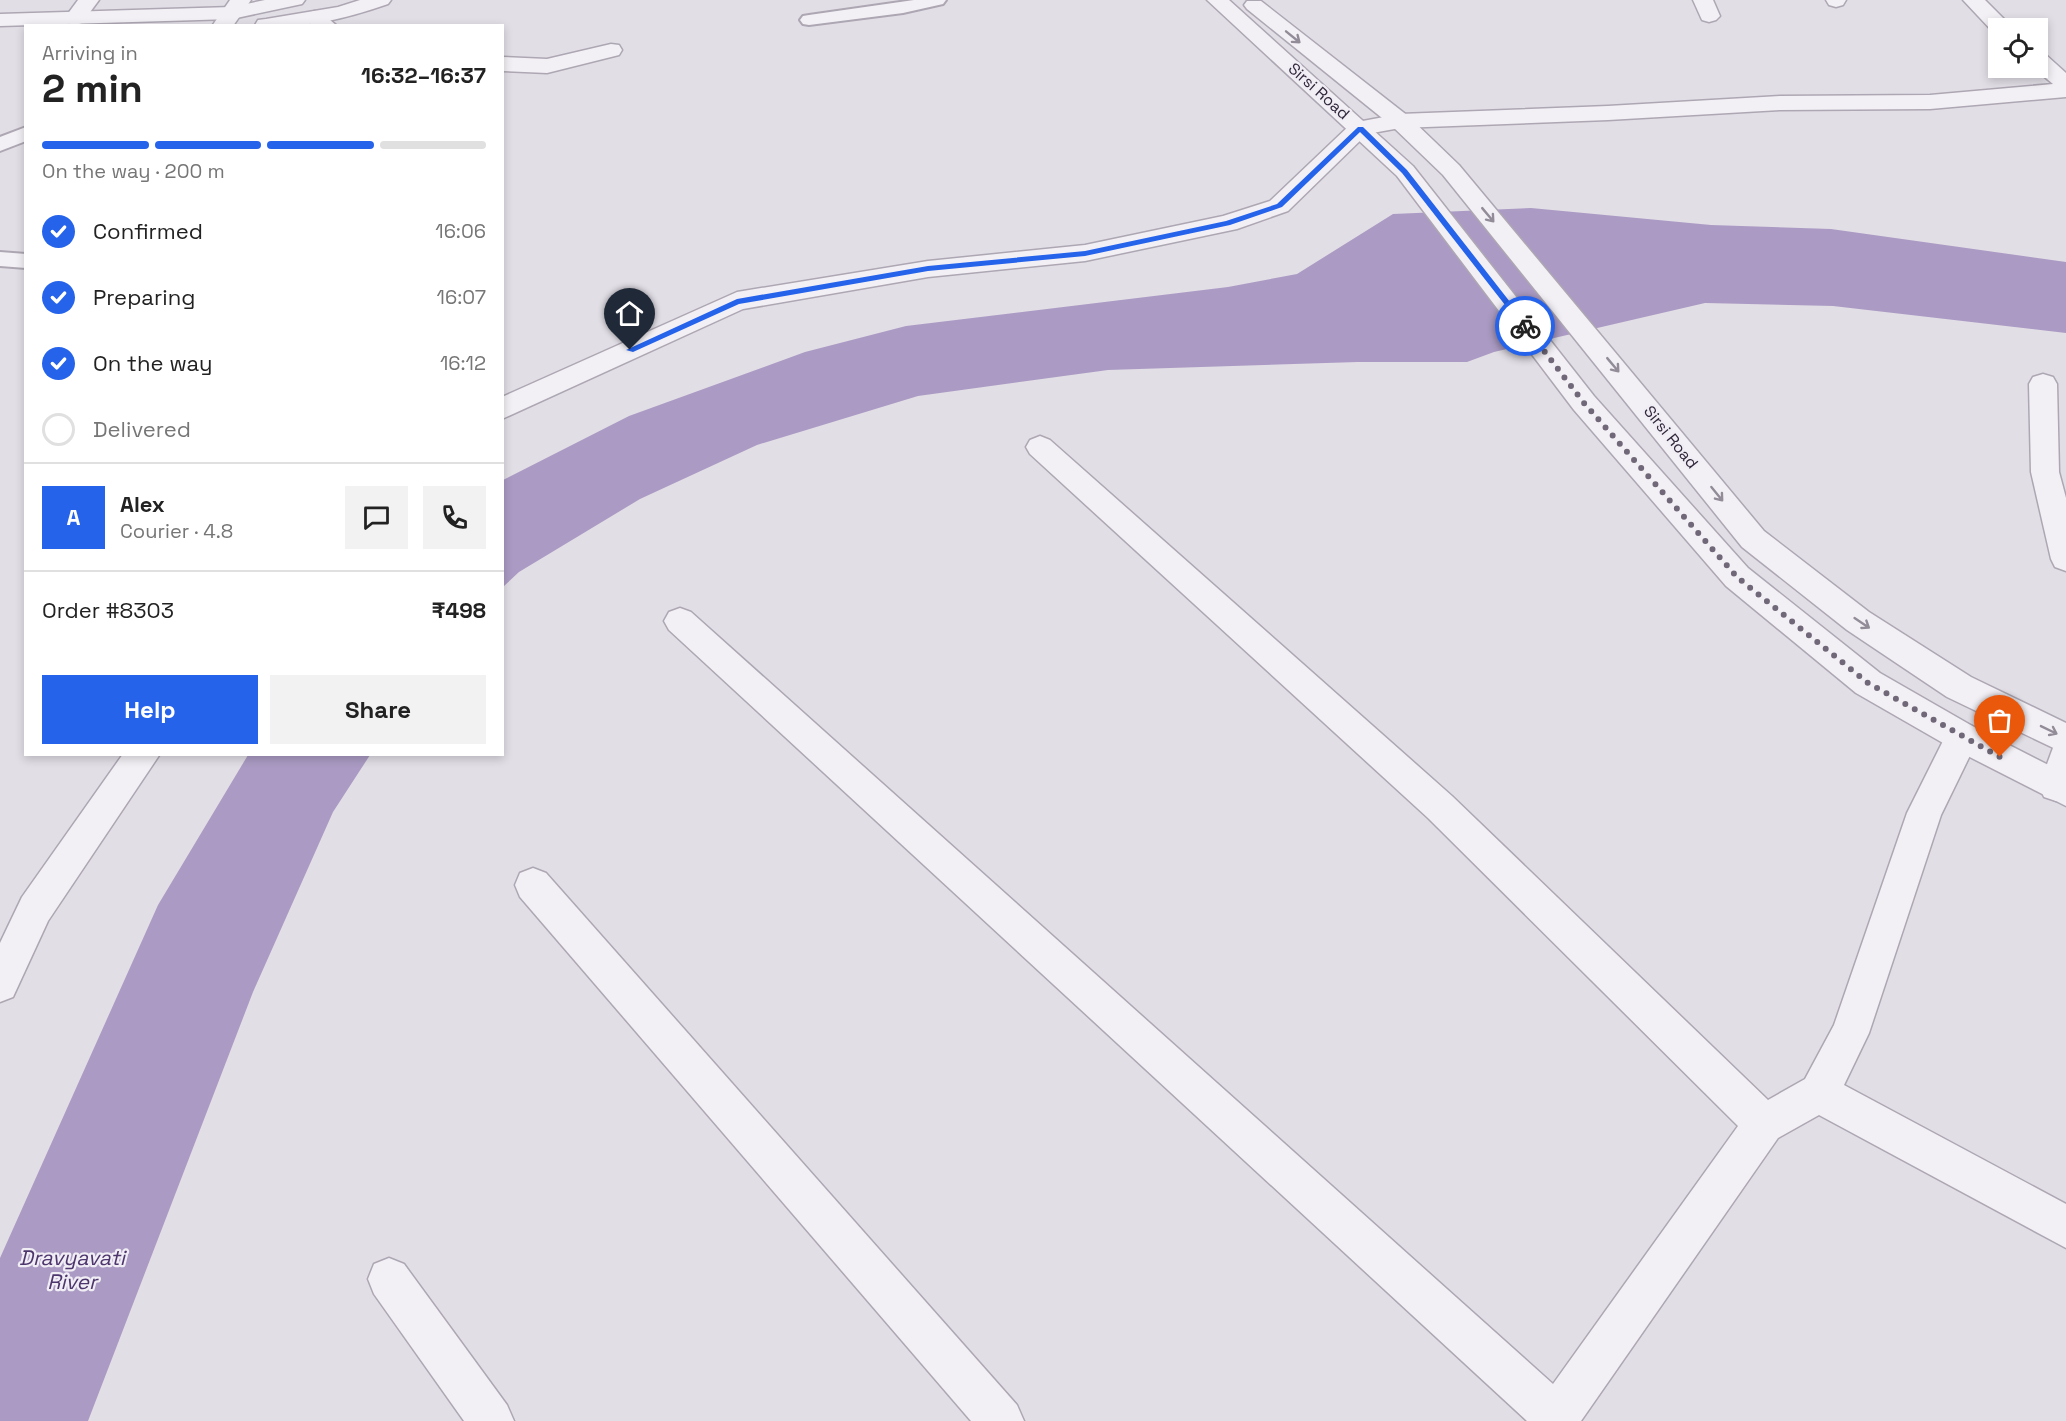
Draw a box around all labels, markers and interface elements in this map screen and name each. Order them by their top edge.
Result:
map controls [1988,18,2048,78]
button: locate [1988,18,2048,78]
one-way arrow [1285,30,1301,43]
text: Arriving in [42,40,138,66]
street label: Sirsi Road [1284,58,1354,124]
text: 16:32–16:37 [361,61,486,89]
text: 2 min [42,64,143,113]
text: On the way · 200 m [42,158,225,184]
one-way arrow [1481,207,1495,222]
icon: check [42,215,75,248]
text: Confirmed [93,217,203,245]
text: 16:06 [435,218,486,244]
icon: check [42,281,75,314]
text: Preparing [93,283,195,311]
text: 16:07 [437,284,486,310]
pin [604,288,655,350]
courier [1495,296,1555,356]
icon: home [613,297,646,330]
icon: bike [1509,310,1542,343]
icon: check [42,347,75,380]
text: On the way [93,349,212,377]
text: 16:12 [440,350,486,376]
one-way arrow [1606,357,1619,373]
street label: Sirsi Road [1639,401,1703,473]
text: Delivered [93,415,191,443]
button: chat [345,486,408,549]
button: phone [423,486,486,549]
one-way arrow [1711,486,1724,502]
text: Alex [120,490,165,518]
text: A [67,503,80,531]
text: Courier · 4.8 [120,518,233,544]
text: Order #8303 [42,596,174,624]
text: ₹498 [432,596,486,624]
one-way arrow [1853,617,1870,629]
button: Help [42,675,258,744]
button: Share [270,675,486,744]
pin [1974,695,2025,757]
icon: bag [1983,704,2016,737]
one-way arrow [2040,725,2058,737]
water label: Dravyavati River [19,1244,128,1295]

